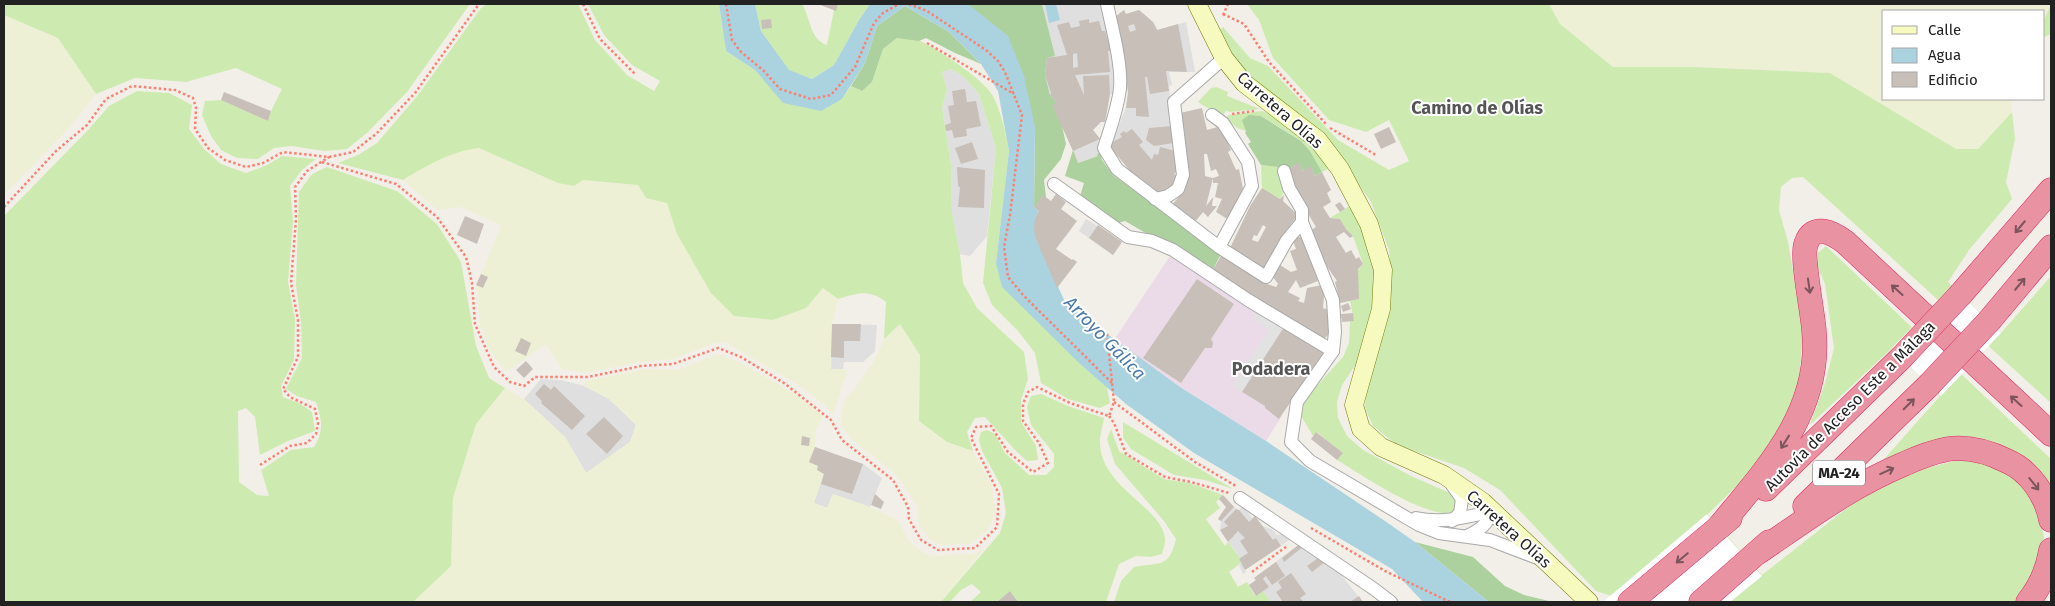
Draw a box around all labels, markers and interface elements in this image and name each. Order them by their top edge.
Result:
legend [1882,10,2045,100]
text: Calle [1928,21,1961,39]
text: Agua [1928,46,1961,64]
street label: Carretera Olías [1233,68,1327,152]
text: Edificio [1928,71,1978,89]
district label: Camino de Olías [1411,97,1543,119]
one-way arrow [2014,221,2025,234]
one-way arrow [1804,278,1814,294]
one-way arrow [2015,278,2026,291]
one-way arrow [1891,284,1904,296]
water label: Arroyo Gálica [1059,291,1150,384]
street label: Autovía de Acceso Este a Málaga [1761,317,1939,495]
district label: Podadera [1232,358,1310,380]
one-way arrow [2009,395,2022,407]
one-way arrow [1903,398,1915,410]
one-way arrow [1780,435,1790,449]
road number: MA-24 [1813,460,1865,486]
one-way arrow [1879,466,1894,475]
one-way arrow [2029,477,2040,490]
street label: Carretera Olías [1463,486,1555,572]
one-way arrow [1675,553,1688,564]

